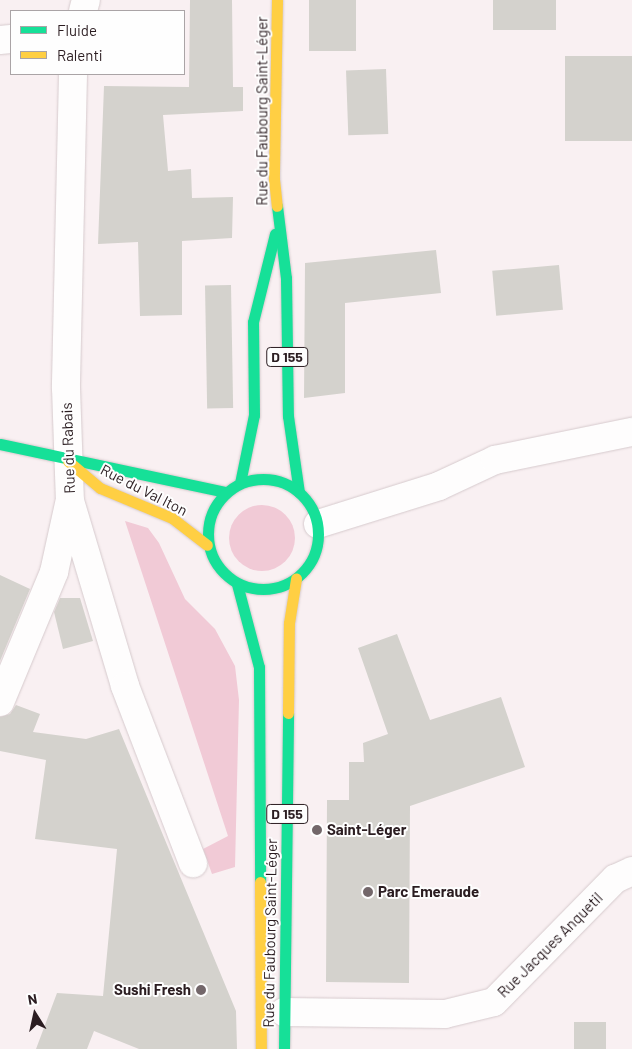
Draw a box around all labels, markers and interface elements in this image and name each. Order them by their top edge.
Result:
legend [10,10,185,75]
street label: Rue du Faubourg Saint-Léger [253,16,271,206]
text: Fluide [57,21,97,39]
text: Ralenti [57,46,103,64]
road number: D 155 [266,346,308,368]
street label: Rue du Rabais [57,402,79,494]
street label: Rue du Val Iton [98,460,190,520]
road number: D 155 [266,802,308,826]
place label: Saint-Léger [327,821,407,839]
marker: Saint-Léger [311,824,323,836]
street label: Rue du Faubourg Saint-Léger [259,838,281,1028]
place label: Parc Emeraude [378,883,479,901]
marker: Parc Emeraude [362,886,374,898]
street label: Rue Jacques Anquetil [494,889,606,1001]
place label: Sushi Fresh [114,981,191,999]
marker: Sushi Fresh [195,984,207,996]
north arrow [10,989,60,1039]
text: N [26,990,38,1008]

